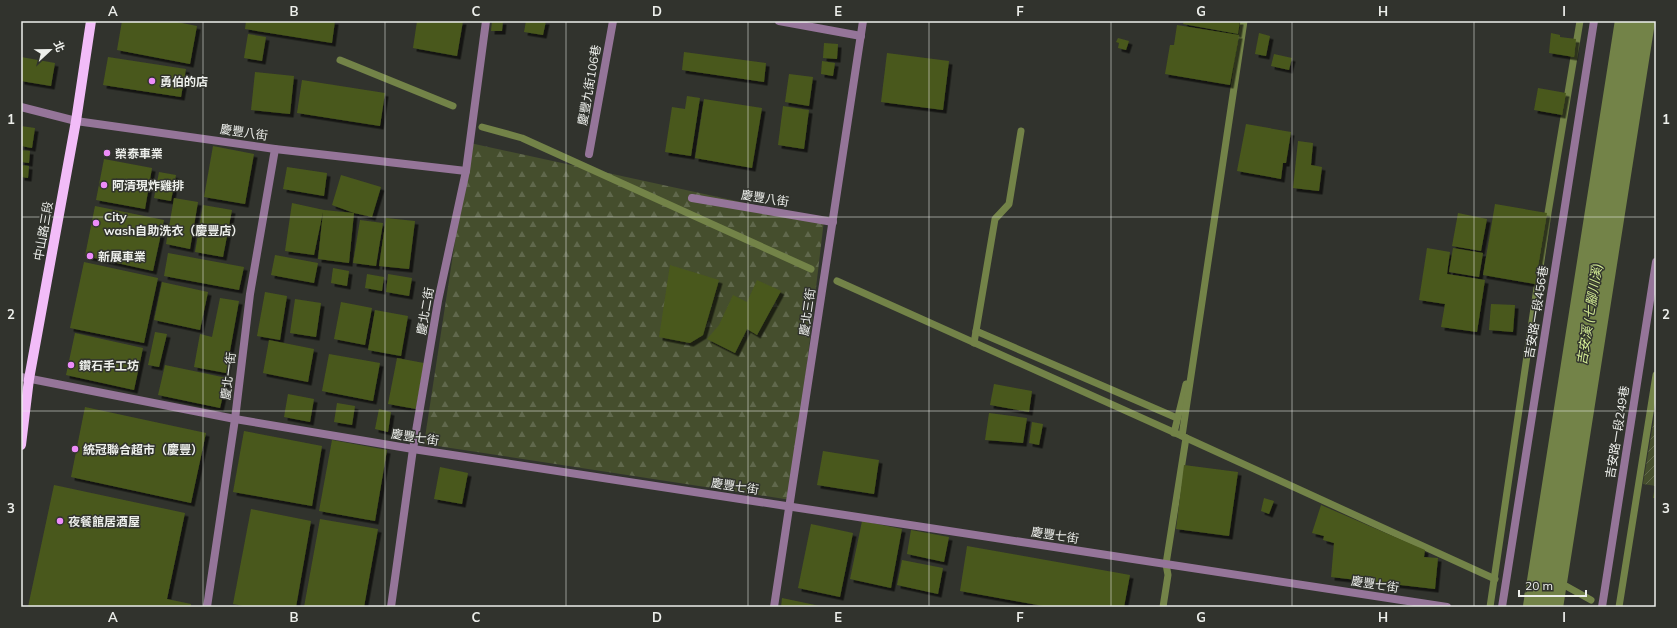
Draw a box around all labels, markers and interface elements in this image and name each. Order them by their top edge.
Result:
text: A [108,3,118,19]
text: B [290,3,299,19]
text: C [472,3,481,19]
text: D [652,3,662,19]
text: E [834,3,842,19]
text: F [1016,3,1024,19]
text: G [1196,3,1206,19]
text: H [1378,3,1388,19]
text: I [1562,3,1566,19]
north arrow [30,30,70,70]
text: 北 [51,39,68,54]
street label: 慶豐九街106巷 [575,44,603,126]
place label: 勇伯的店 [160,74,208,89]
marker: 勇伯的店 [147,76,157,86]
text: 1 [7,111,15,127]
text: 1 [1662,111,1670,127]
street label: 慶豐八街 [219,121,269,143]
place label: 榮泰車業 [115,146,163,161]
marker: 榮泰車業 [102,148,112,158]
place label: 阿清現炸雞排 [112,178,184,193]
marker: 阿清現炸雞排 [99,180,109,190]
street label: 慶豐八街 [740,187,790,209]
street label: 中山路三段 [30,200,56,262]
place label: City wash自助洗衣（慶豐店） [104,209,243,238]
marker: City wash自助洗衣（慶豐店） [91,218,101,228]
place label: 新展車業 [98,249,146,264]
marker: 新展車業 [85,251,95,261]
water label: 吉安溪 (七腳川溪) [1573,262,1605,366]
street label: 吉安路一段456巷 [1521,265,1551,359]
street label: 慶北二街 [413,286,437,336]
street label: 慶北三街 [796,287,818,337]
text: 2 [7,306,15,322]
text: 2 [1662,306,1670,322]
street label: 慶北一街 [218,351,238,401]
place label: 鑽石手工坊 [79,358,139,373]
marker: 鑽石手工坊 [66,360,76,370]
street label: 吉安路一段249巷 [1602,385,1632,479]
street label: 慶豐七街 [390,426,440,448]
place label: 統冠聯合超市（慶豐） [83,442,203,457]
marker: 統冠聯合超市（慶豐） [70,444,80,454]
street label: 慶豐七街 [710,475,760,497]
text: 3 [7,500,15,516]
text: 3 [1662,500,1670,516]
place label: 夜餐館居酒屋 [68,514,140,529]
marker: 夜餐館居酒屋 [55,516,65,526]
street label: 慶豐七街 [1030,524,1080,546]
scale bar [1519,572,1586,598]
street label: 慶豐七街 [1350,573,1400,595]
text: 20 m [1525,578,1553,593]
text: A [108,609,118,625]
text: B [290,609,299,625]
text: C [472,609,481,625]
text: D [652,609,662,625]
text: E [834,609,842,625]
text: F [1016,609,1024,625]
text: G [1196,609,1206,625]
text: H [1378,609,1388,625]
text: I [1562,609,1566,625]

